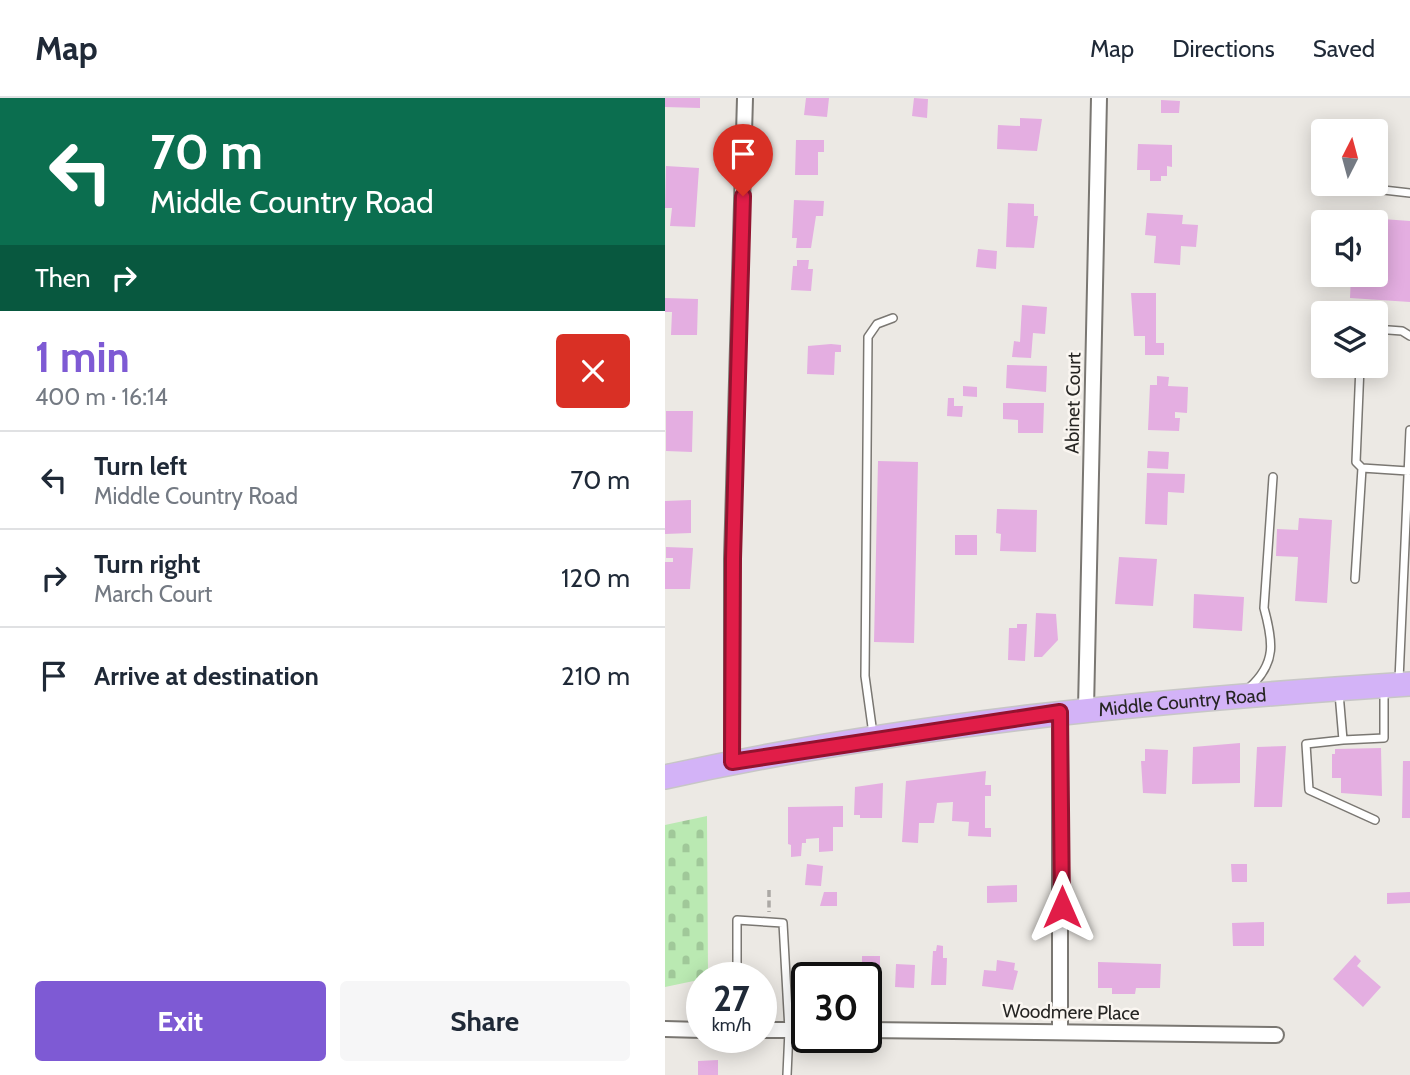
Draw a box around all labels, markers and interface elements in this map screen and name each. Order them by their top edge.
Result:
text: Map [35,28,98,68]
text: Map [1090,34,1134,63]
text: Directions [1172,34,1275,63]
text: Saved [1313,34,1375,63]
north arrow [1311,119,1388,196]
map controls [1311,119,1388,378]
text: 70 m [150,122,263,181]
pin [713,124,773,196]
icon: left [35,126,126,217]
icon: arrive [724,135,762,173]
text: Middle Country Road [150,182,434,221]
button: sound [1311,210,1388,287]
icon: right [105,259,143,297]
text: Then [35,262,91,294]
button: layers [1311,301,1388,378]
text: 1 min [35,331,130,383]
button: close [556,334,630,408]
street label: Abinet Court [1061,351,1085,454]
text: 400 m · 16:14 [35,383,168,411]
text: Turn left [94,450,187,482]
icon: left [35,461,73,499]
text: 70 m [570,464,630,496]
text: Middle Country Road [94,482,298,510]
text: Turn right [94,548,200,580]
icon: right [35,559,73,597]
text: 120 m [561,562,630,594]
text: March Court [94,580,212,608]
icon: arrive [35,657,73,695]
text: Arrive at destination [94,660,319,692]
text: 210 m [561,660,630,692]
street label: Middle Country Road [1097,683,1267,721]
position arrow [1025,870,1099,944]
speed limit sign: 30 [791,962,882,1053]
text: 27 [713,977,750,1020]
button: Exit [35,981,326,1061]
button: Share [340,981,630,1061]
street label: Woodmere Place [1002,999,1140,1025]
text: km/h [712,1014,751,1036]

